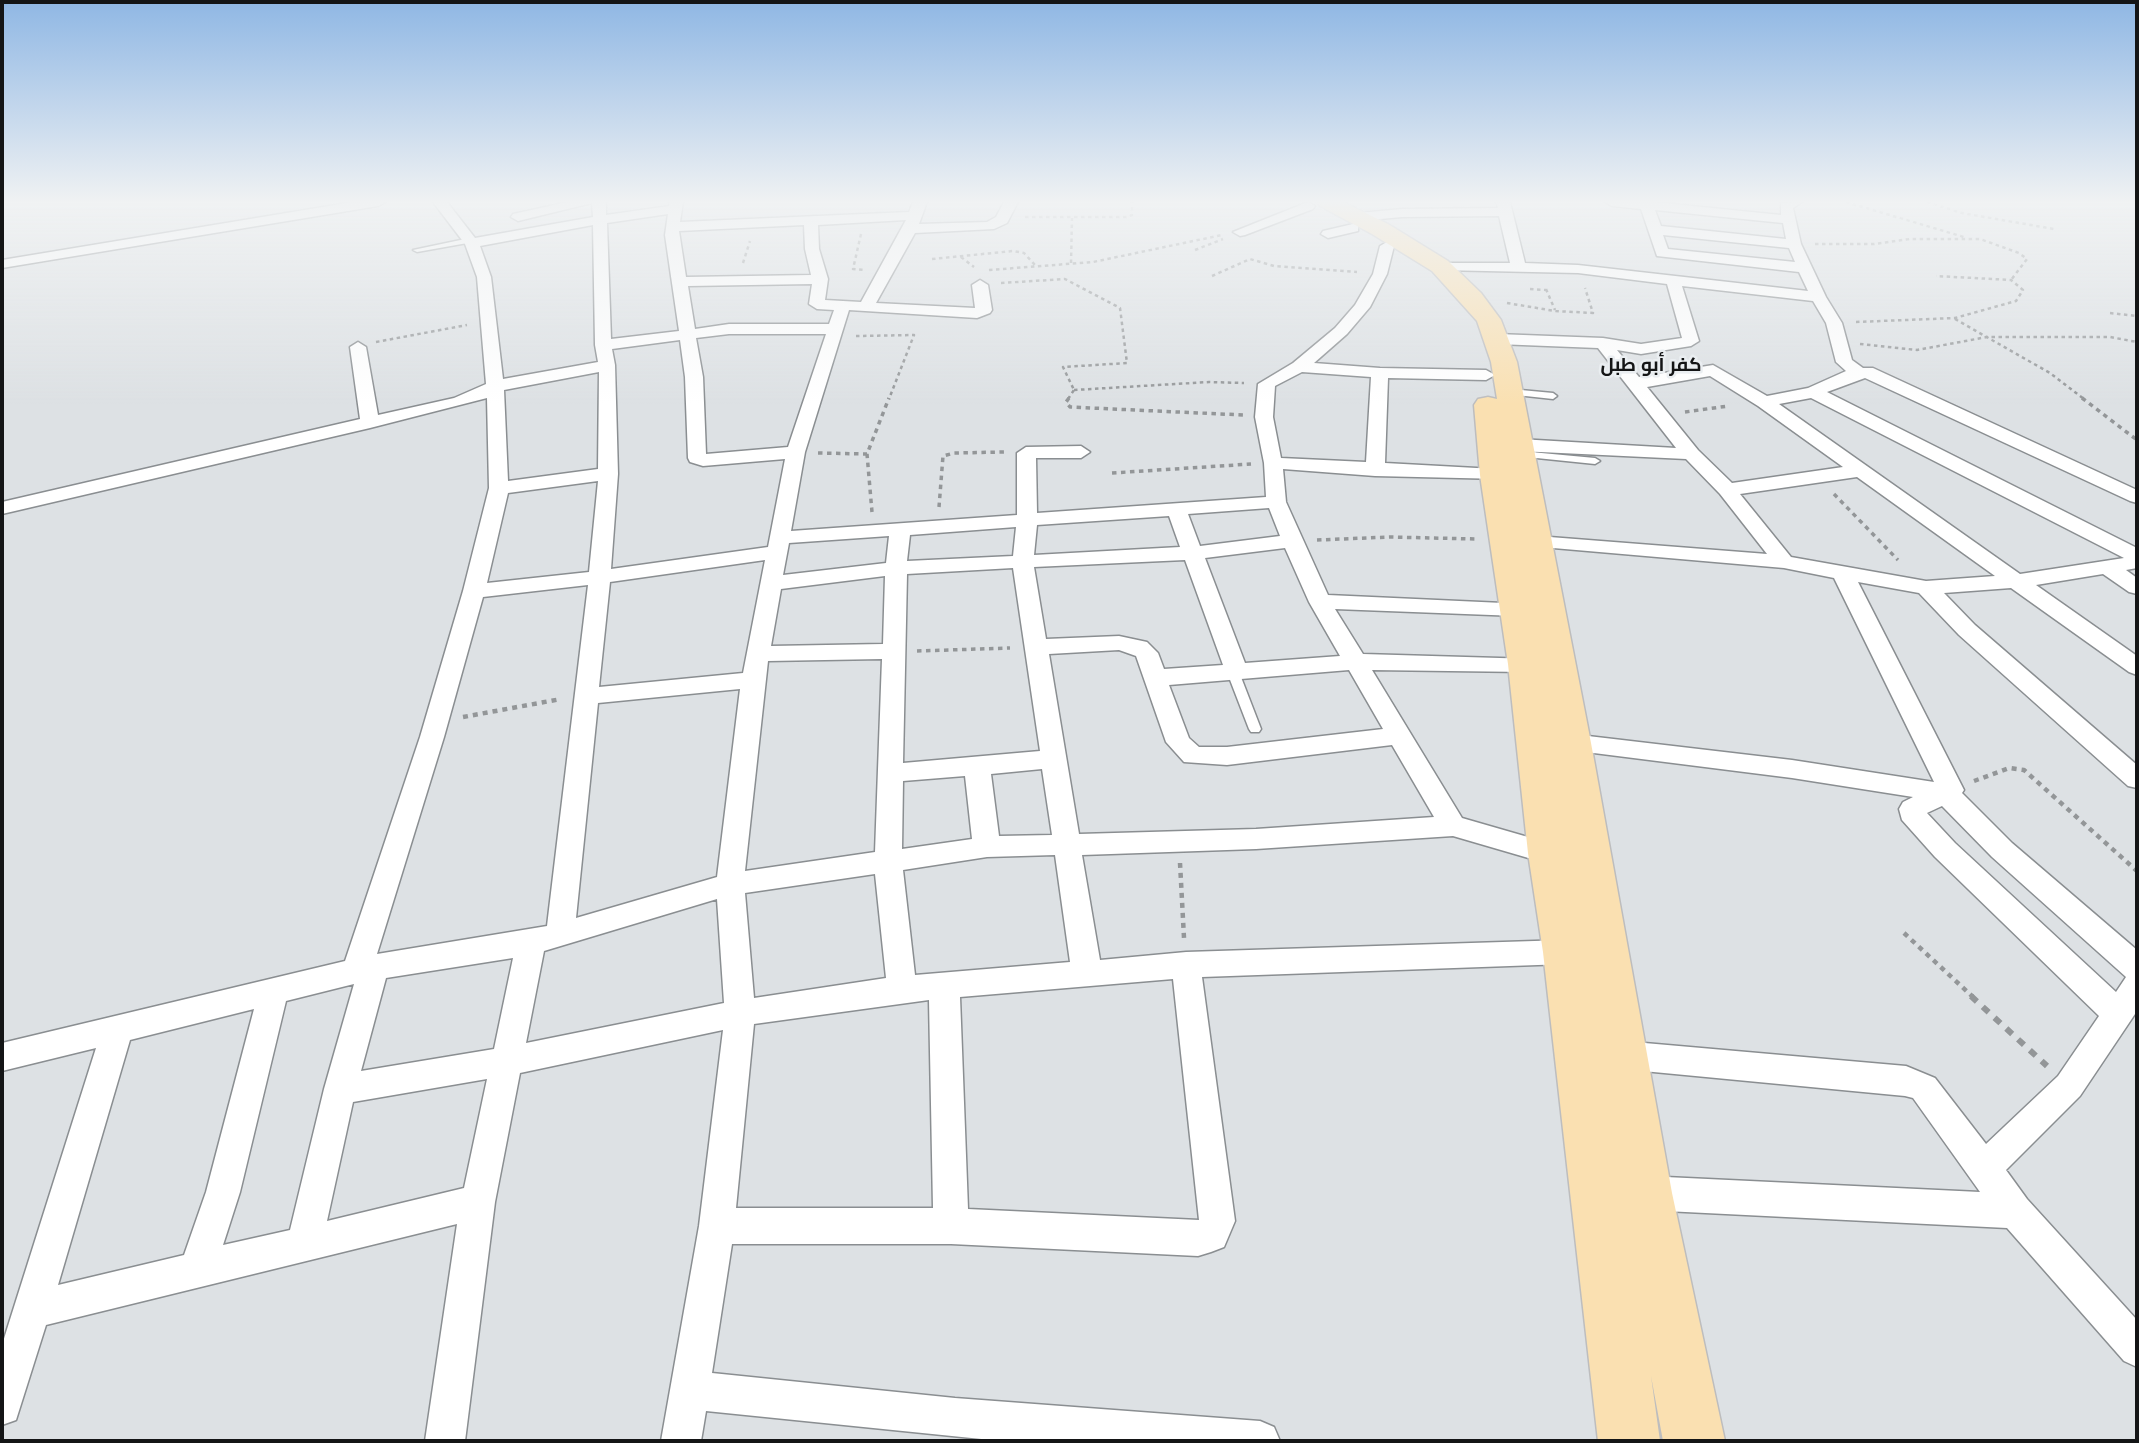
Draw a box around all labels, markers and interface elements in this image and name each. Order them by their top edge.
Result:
district label: كفر أبو طبل [1600,355,1702,377]

